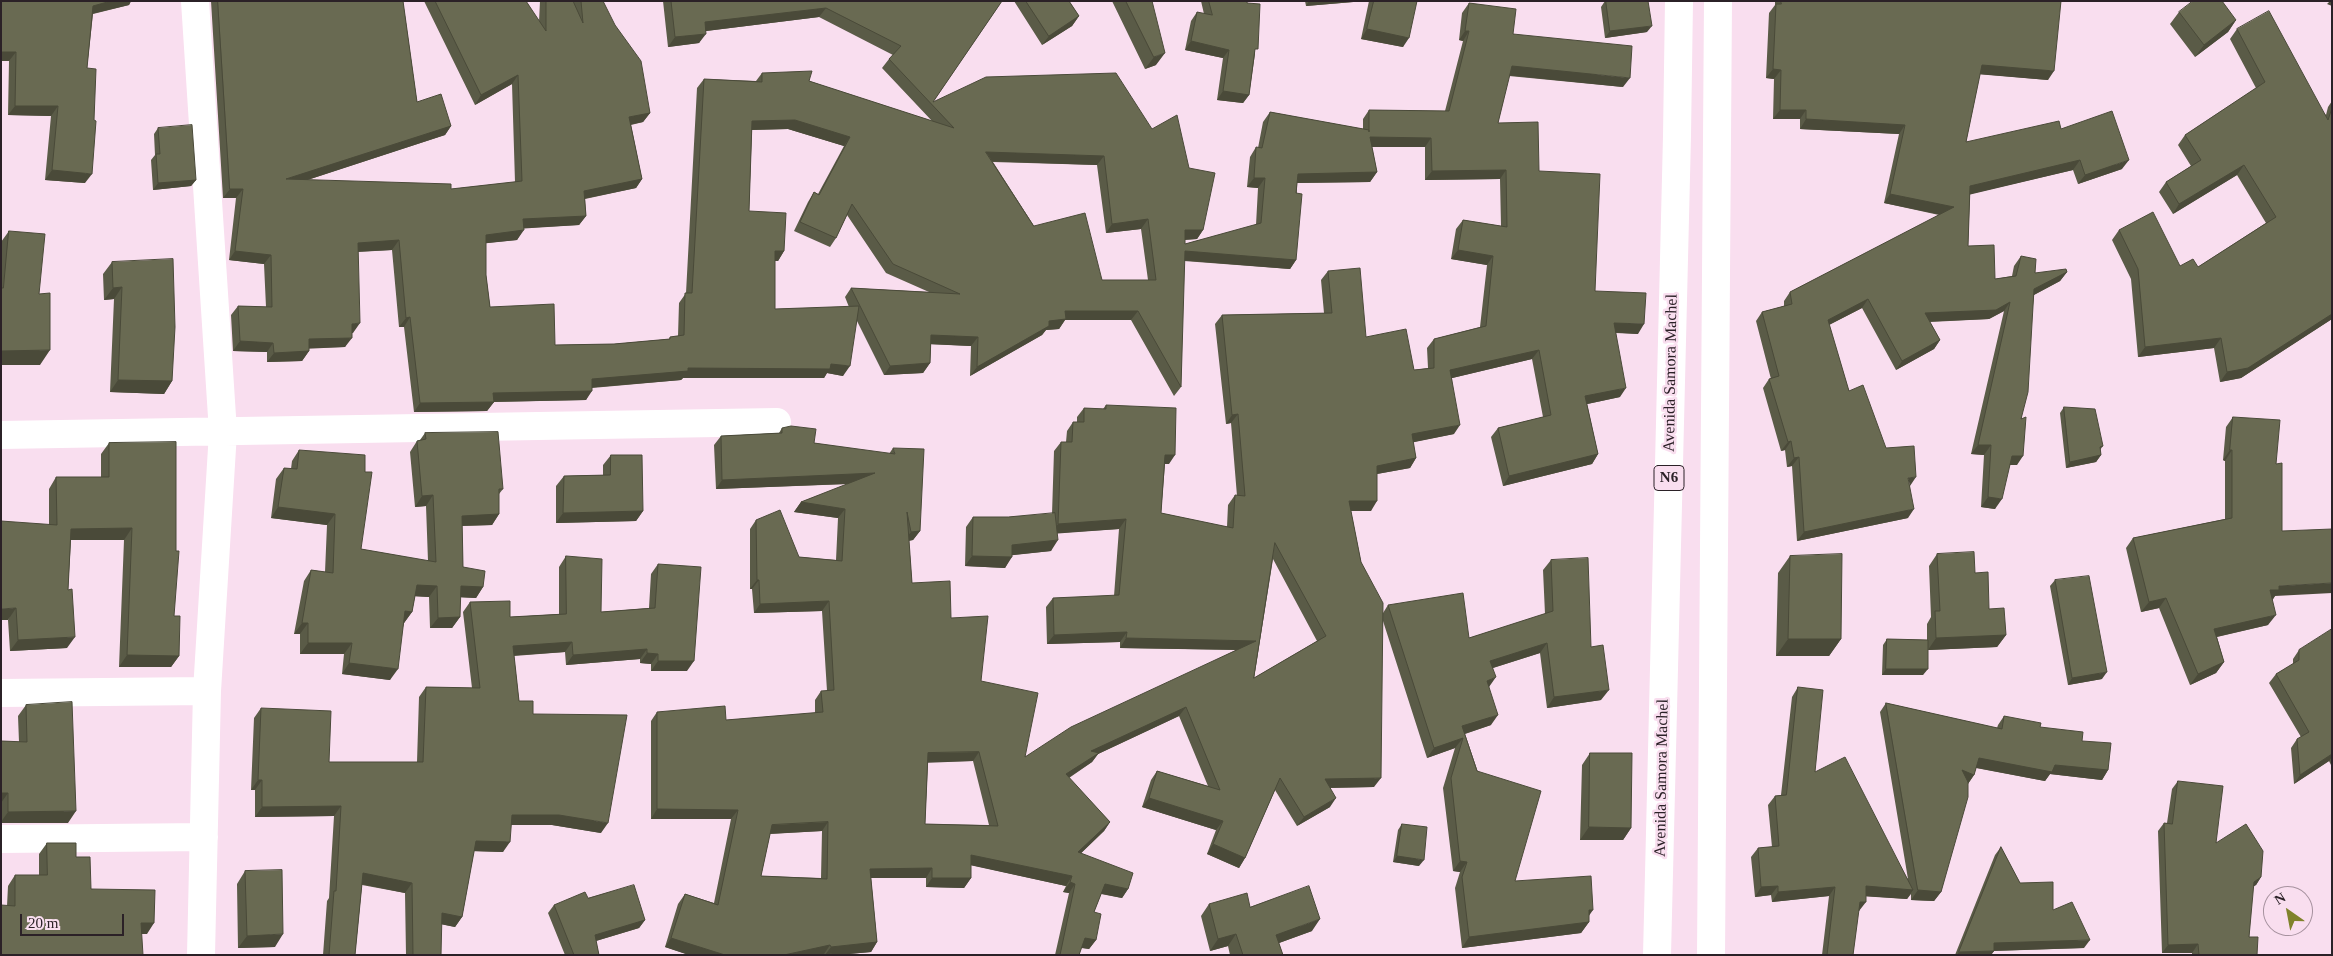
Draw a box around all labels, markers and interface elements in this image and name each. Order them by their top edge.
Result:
street label: Avenida Samora Machel [1660,294,1682,452]
road number: N6 [1654,466,1684,490]
street label: Avenida Samora Machel [1651,699,1673,857]
north arrow [2263,886,2313,936]
text: N [2272,890,2288,908]
scale bar [22,904,126,936]
text: 20 m [28,915,58,931]

